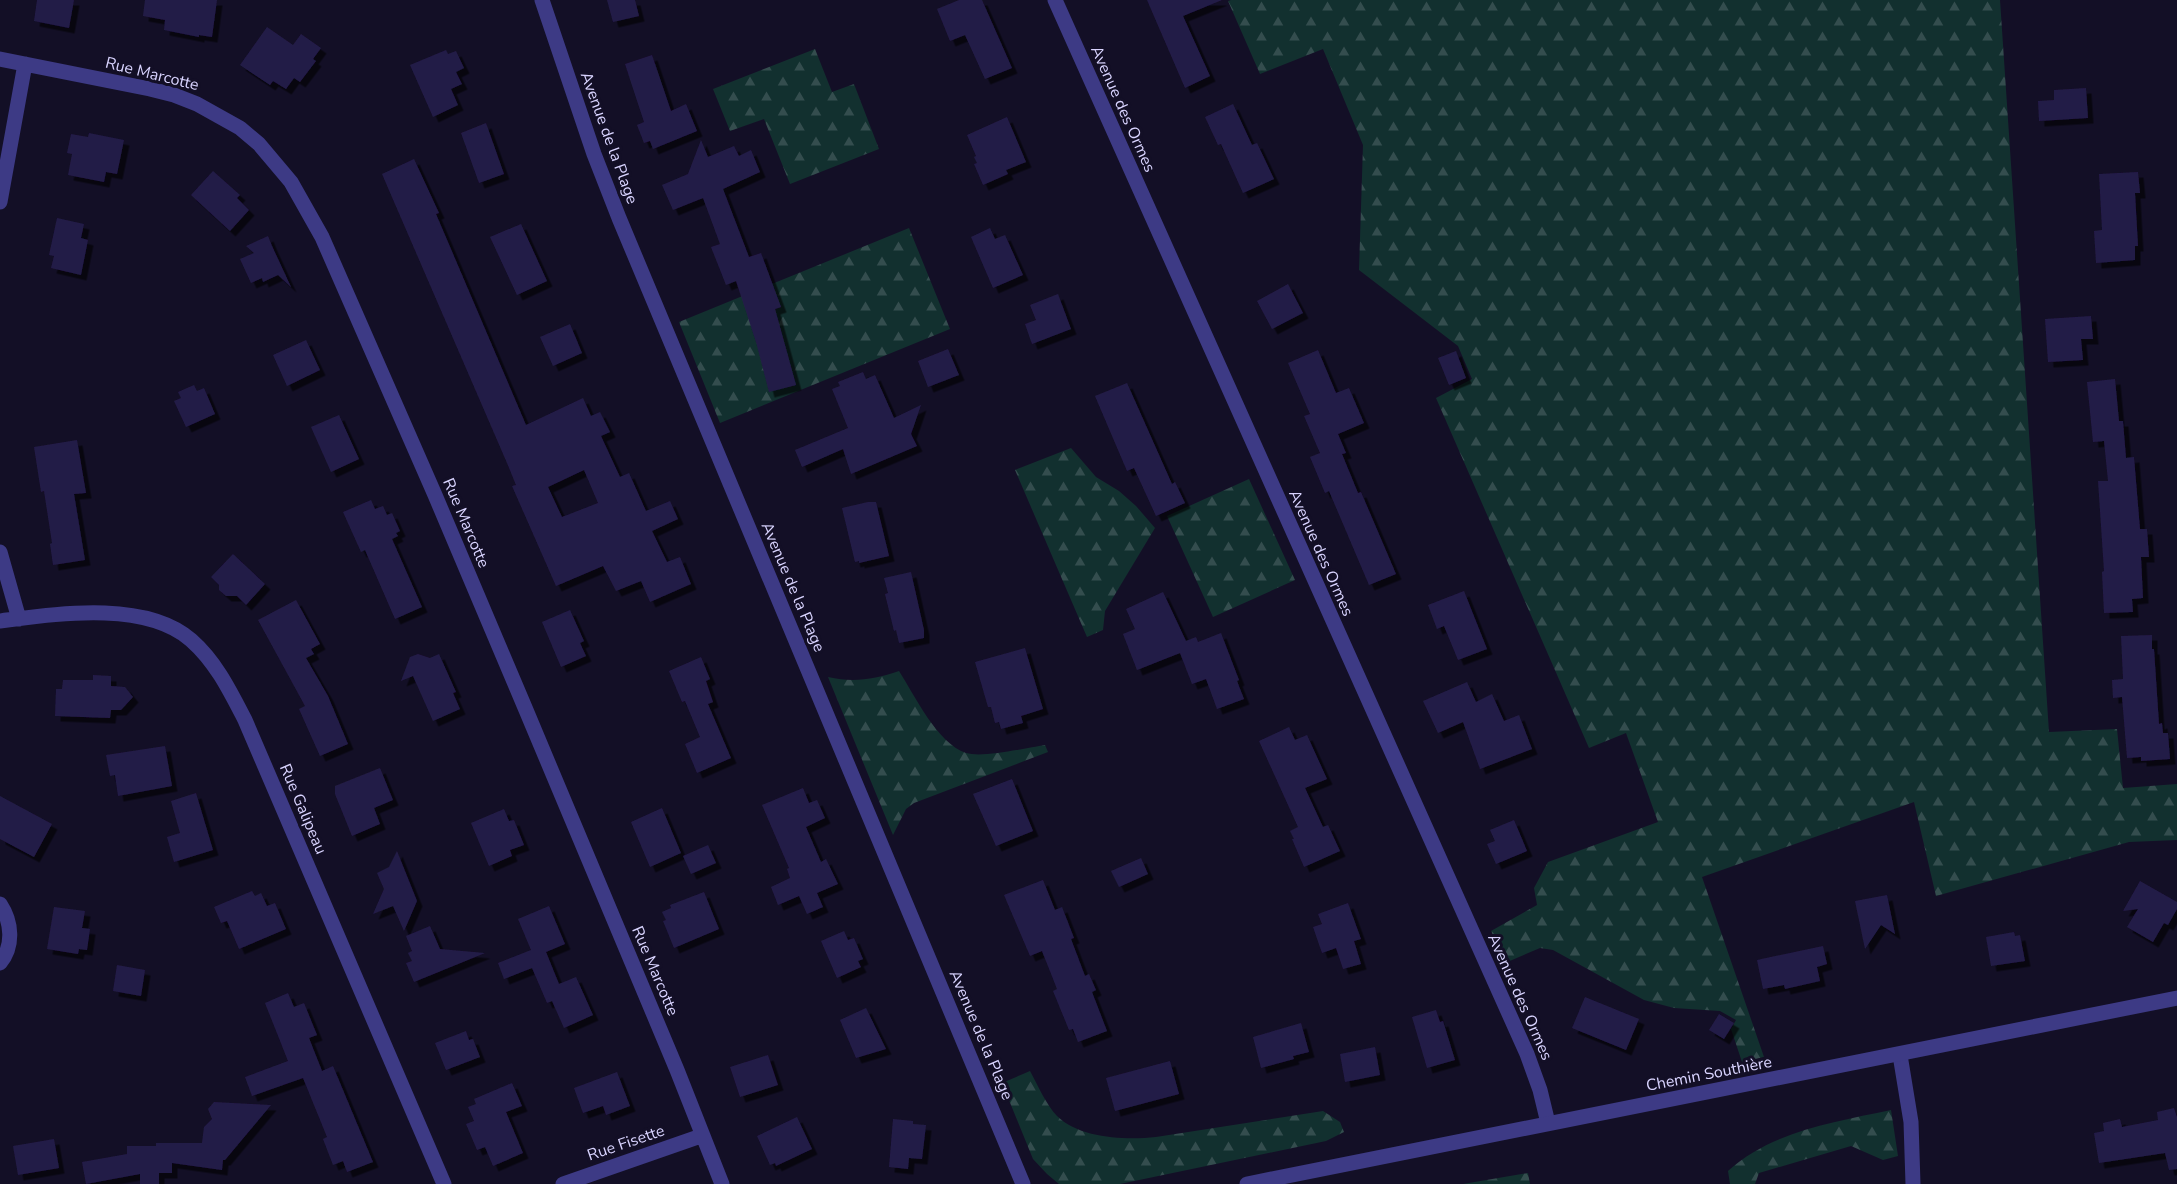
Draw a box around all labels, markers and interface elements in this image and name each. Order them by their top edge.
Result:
street label: Avenue des Ormes [1085,42,1161,176]
street label: Rue Marcotte [103,52,201,96]
street label: Avenue de la Plage [575,69,643,207]
street label: Rue Marcotte [437,475,495,571]
street label: Avenue des Ormes [1283,486,1359,620]
street label: Avenue de la Plage [756,519,830,655]
street label: Rue Galipeau [274,760,332,858]
street label: Rue Marcotte [626,923,684,1019]
street label: Avenue des Ormes [1482,930,1558,1064]
street label: Avenue de la Plage [944,967,1018,1103]
street label: Chemin Southière [1644,1051,1774,1097]
street label: Rue Fisette [584,1120,668,1166]

